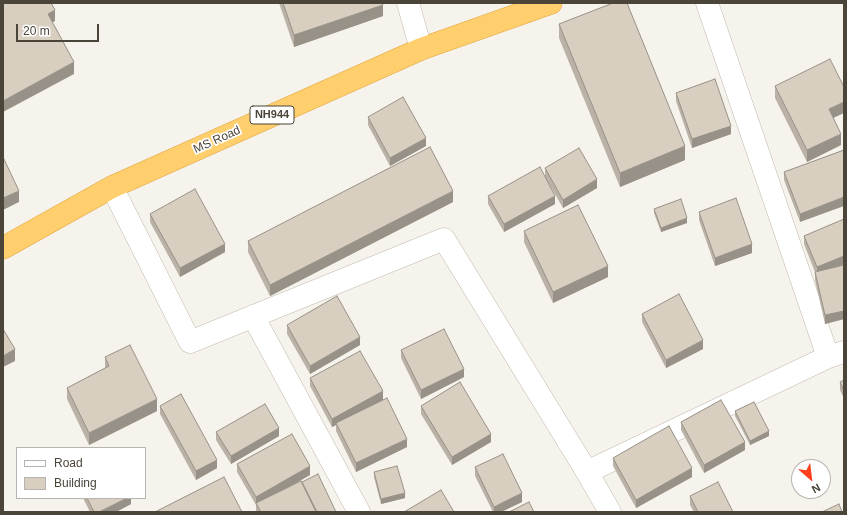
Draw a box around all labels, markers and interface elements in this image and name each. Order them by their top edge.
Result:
scale bar [18,16,101,42]
text: 20 m [23,24,50,38]
road number: NH944 [250,106,294,124]
street label: MS Road [191,123,243,157]
legend [16,447,146,499]
text: Road [54,456,83,470]
north arrow [791,459,831,499]
text: Building [54,476,97,490]
text: N [810,482,822,496]

